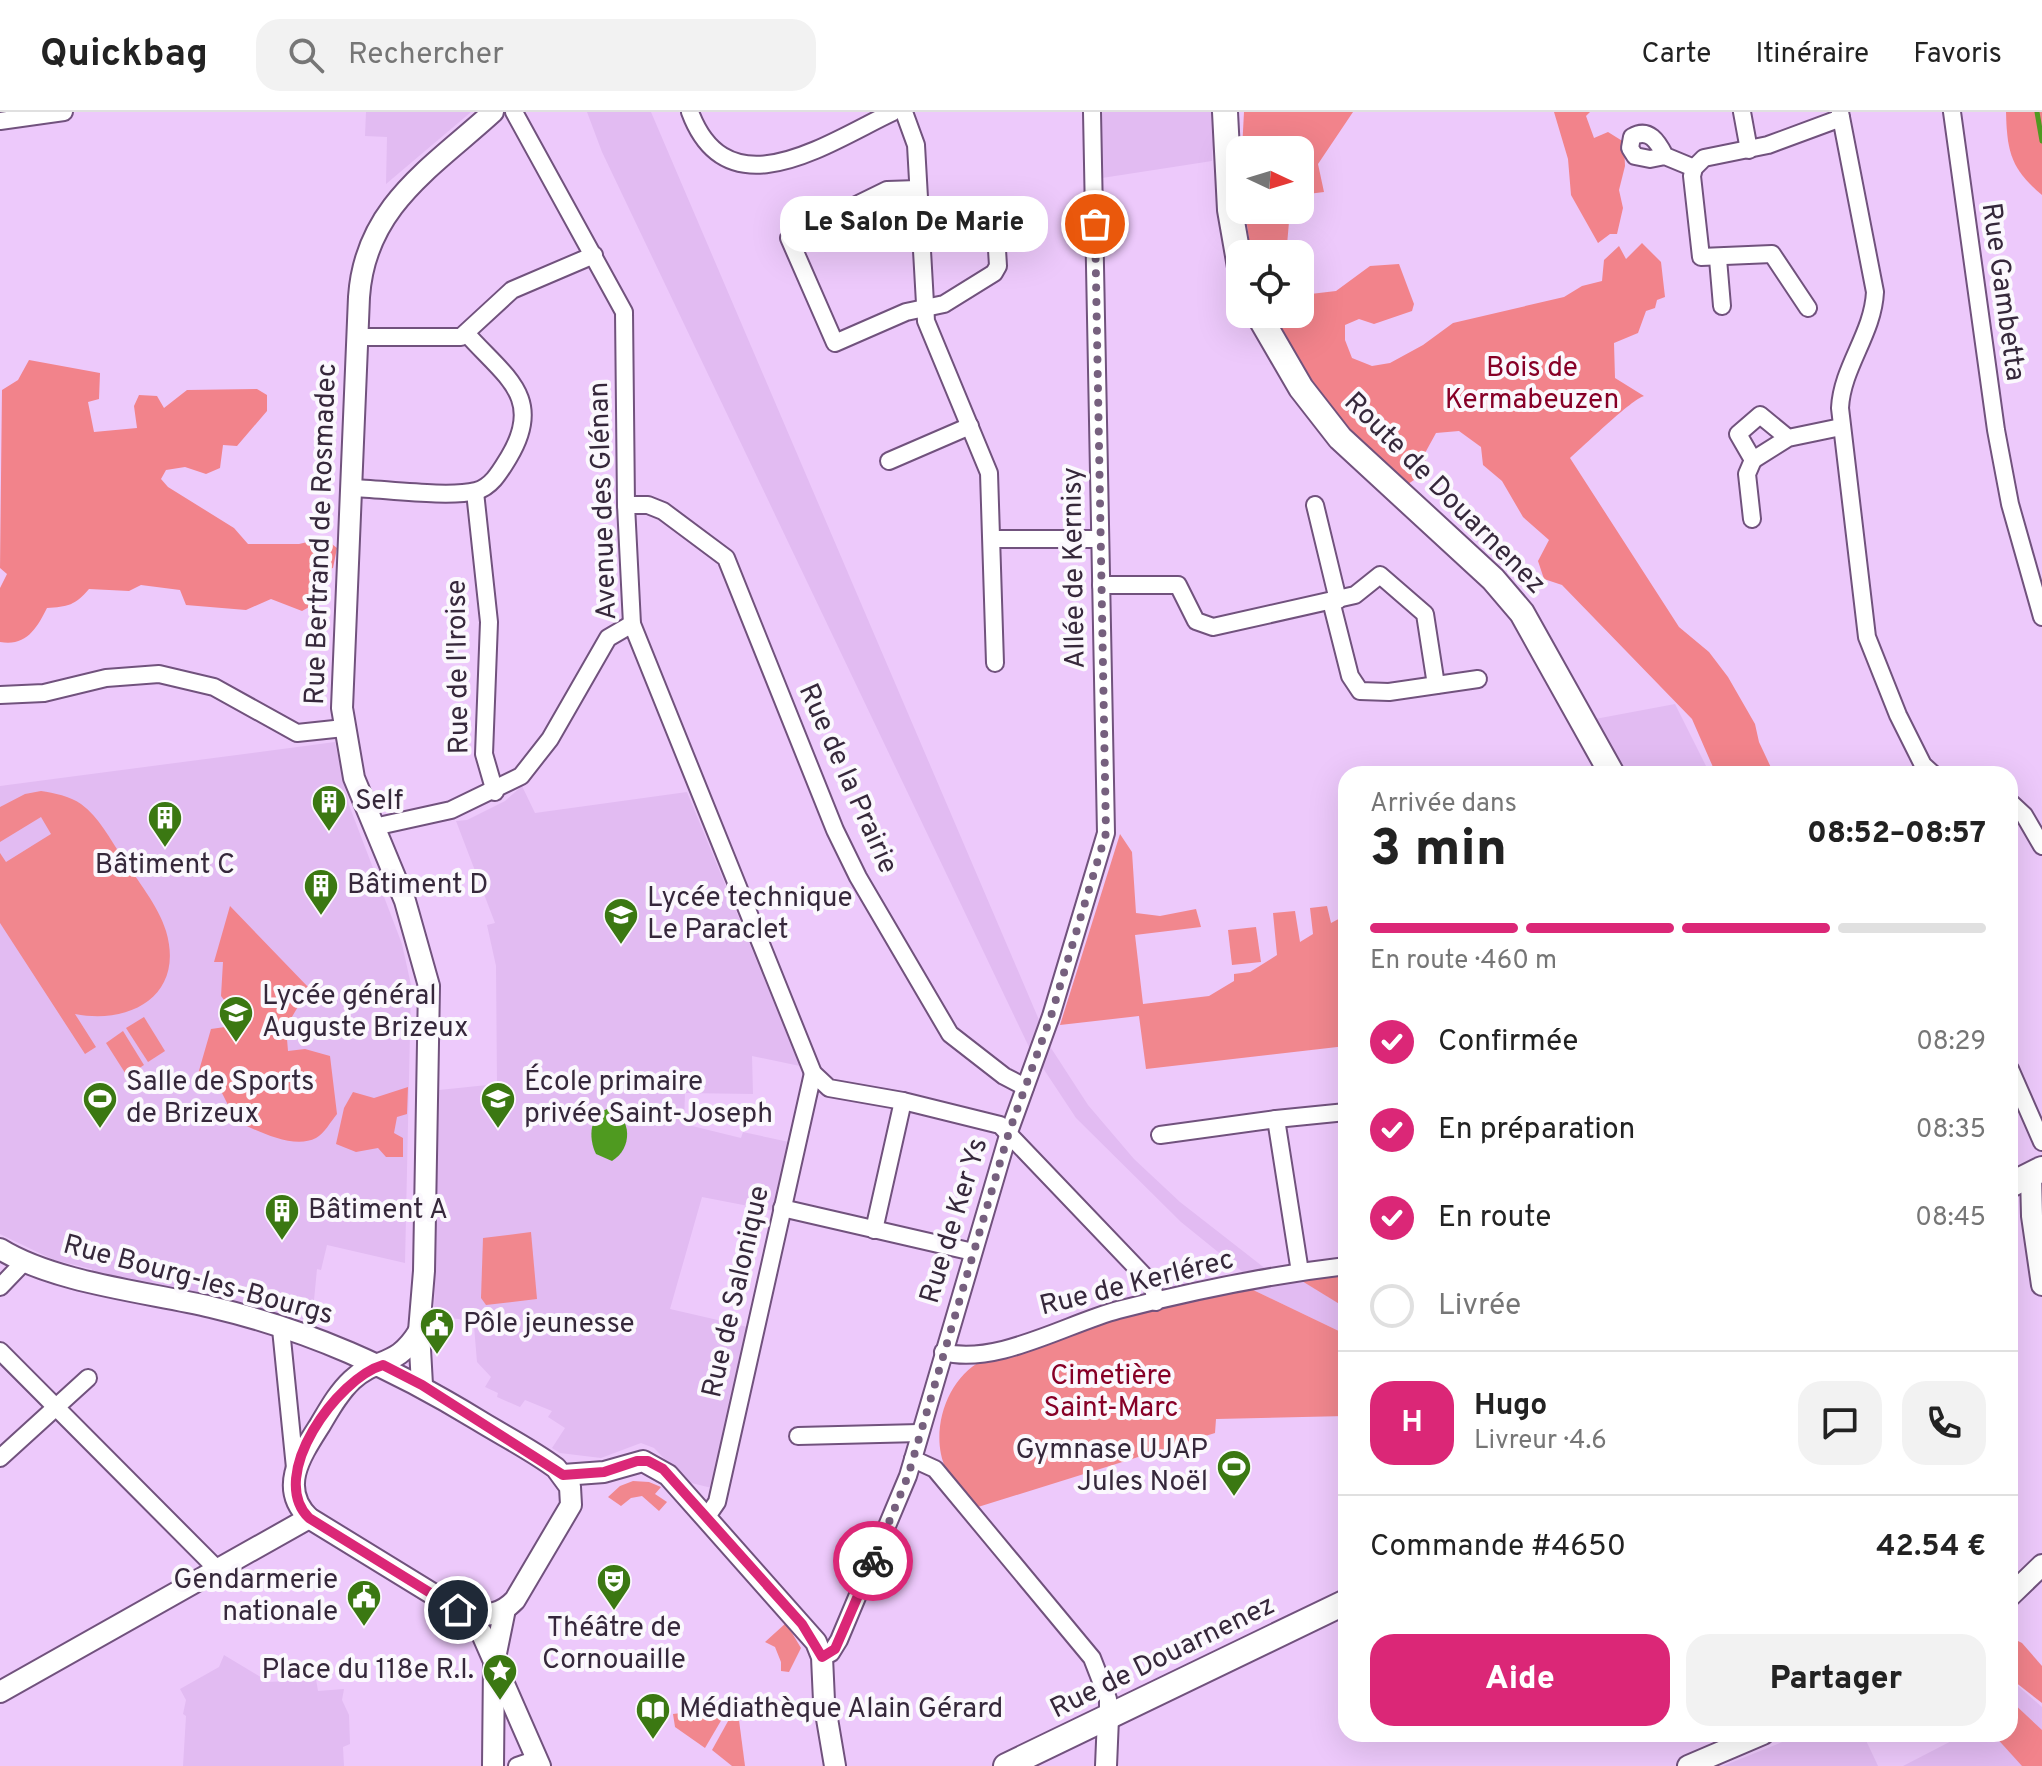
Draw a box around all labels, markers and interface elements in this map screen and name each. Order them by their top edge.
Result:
search box [256,19,816,91]
text: Quickbag [40,31,208,80]
icon: search [284,33,328,77]
text: Rechercher [348,37,504,74]
text: Carte [1642,37,1711,73]
text: Itinéraire [1755,37,1869,73]
text: Favoris [1913,37,2002,73]
north arrow [1226,136,1314,224]
map controls [1226,136,1314,328]
pin [1061,190,1129,258]
callout: Le Salon De Marie [779,196,1047,252]
street label: Rue Gambetta [1972,201,2032,383]
icon: bag [1073,202,1117,246]
text: Le Salon De Marie [804,207,1024,240]
button: locate [1226,240,1314,328]
park label: Bois de Kermabeuzen [1445,351,1619,419]
street label: Rue Bertrand de Rosmadec [298,362,346,706]
street label: Avenue des Glénan [582,381,626,621]
street label: Route de Douarnenez [1335,385,1553,603]
street label: Allée de Kernisy [1055,467,1095,669]
street label: Rue de l'Iroise [439,579,479,755]
street label: Rue de la Prairie [789,678,905,880]
building icon: Self [310,783,348,833]
place label: Self [355,784,403,820]
text: Arrivée dans [1370,788,1517,821]
building icon: Bâtiment C [146,799,184,849]
text: 08:52–08:57 [1807,816,1986,853]
text: 3 min [1370,818,1507,884]
place label: Bâtiment C [95,848,235,884]
building icon: Bâtiment D [302,867,340,917]
place label: Bâtiment D [347,868,488,904]
place label: Lycée technique Le Paraclet [647,881,852,949]
school or university icon: Lycée technique Le Paraclet [602,896,640,946]
text: En route · 460 m [1370,945,1557,978]
place label: Lycée général Auguste Brizeux [262,979,468,1047]
school or university icon: Lycée général Auguste Brizeux [217,994,255,1044]
icon: check [1370,1020,1414,1064]
text: Confirmée [1438,1024,1578,1061]
text: 08:29 [1916,1026,1986,1059]
place label: École primaire privée Saint-Joseph [524,1063,773,1133]
place label: Salle de Sports de Brizeux [126,1065,315,1133]
sports icon: Salle de Sports de Brizeux [81,1080,119,1130]
school or university icon: École primaire privée Saint-Joseph [479,1080,517,1130]
icon: check [1370,1108,1414,1152]
text: En préparation [1438,1112,1635,1149]
text: 08:35 [1916,1114,1986,1147]
street label: Rue de Ker Ys [913,1134,997,1308]
street label: Rue de Salonique [695,1182,779,1402]
building icon: Bâtiment A [263,1192,301,1242]
place label: Bâtiment A [308,1193,448,1229]
icon: check [1370,1196,1414,1240]
text: En route [1438,1200,1552,1237]
text: 08:45 [1915,1202,1986,1235]
street label: Rue Bourg-les-Bourgs [59,1228,337,1334]
street label: Rue de Kerlérec [1036,1242,1238,1326]
text: Livrée [1438,1288,1521,1325]
public building icon: Pôle jeunesse [418,1306,456,1356]
place label: Pôle jeunesse [463,1307,635,1343]
park label: Cimetière Saint-Marc [1043,1359,1179,1427]
button: chat [1798,1381,1882,1465]
button: phone [1902,1381,1986,1465]
text: Hugo [1474,1388,1547,1425]
text: H [1401,1405,1423,1442]
text: Livreur · 4.6 [1474,1425,1607,1458]
place label: Gymnase UJAP Jules Noël [1015,1433,1208,1501]
sports icon: Gymnase UJAP Jules Noël [1215,1448,1253,1498]
courier [833,1521,913,1601]
text: Commande #4650 [1370,1529,1626,1566]
text: 42.54 € [1876,1529,1986,1566]
icon: bike [851,1539,895,1583]
theatre icon: Théâtre de Cornouaille [595,1562,633,1612]
place label: Gendarmerie nationale [173,1563,338,1631]
pin [424,1576,492,1644]
public building icon: Gendarmerie nationale [345,1578,383,1628]
icon: home [436,1588,480,1632]
street label: Rue de Douarnenez [1045,1588,1281,1728]
place label: Théâtre de Cornouaille [542,1611,686,1679]
button: Aide [1370,1634,1670,1726]
button: Partager [1686,1634,1986,1726]
place icon: Place du 118e R.I. [481,1652,519,1702]
place label: Place du 118e R.I. [261,1653,474,1689]
library icon: Médiathèque Alain Gérard [634,1691,672,1741]
place label: Médiathèque Alain Gérard [679,1692,1003,1728]

